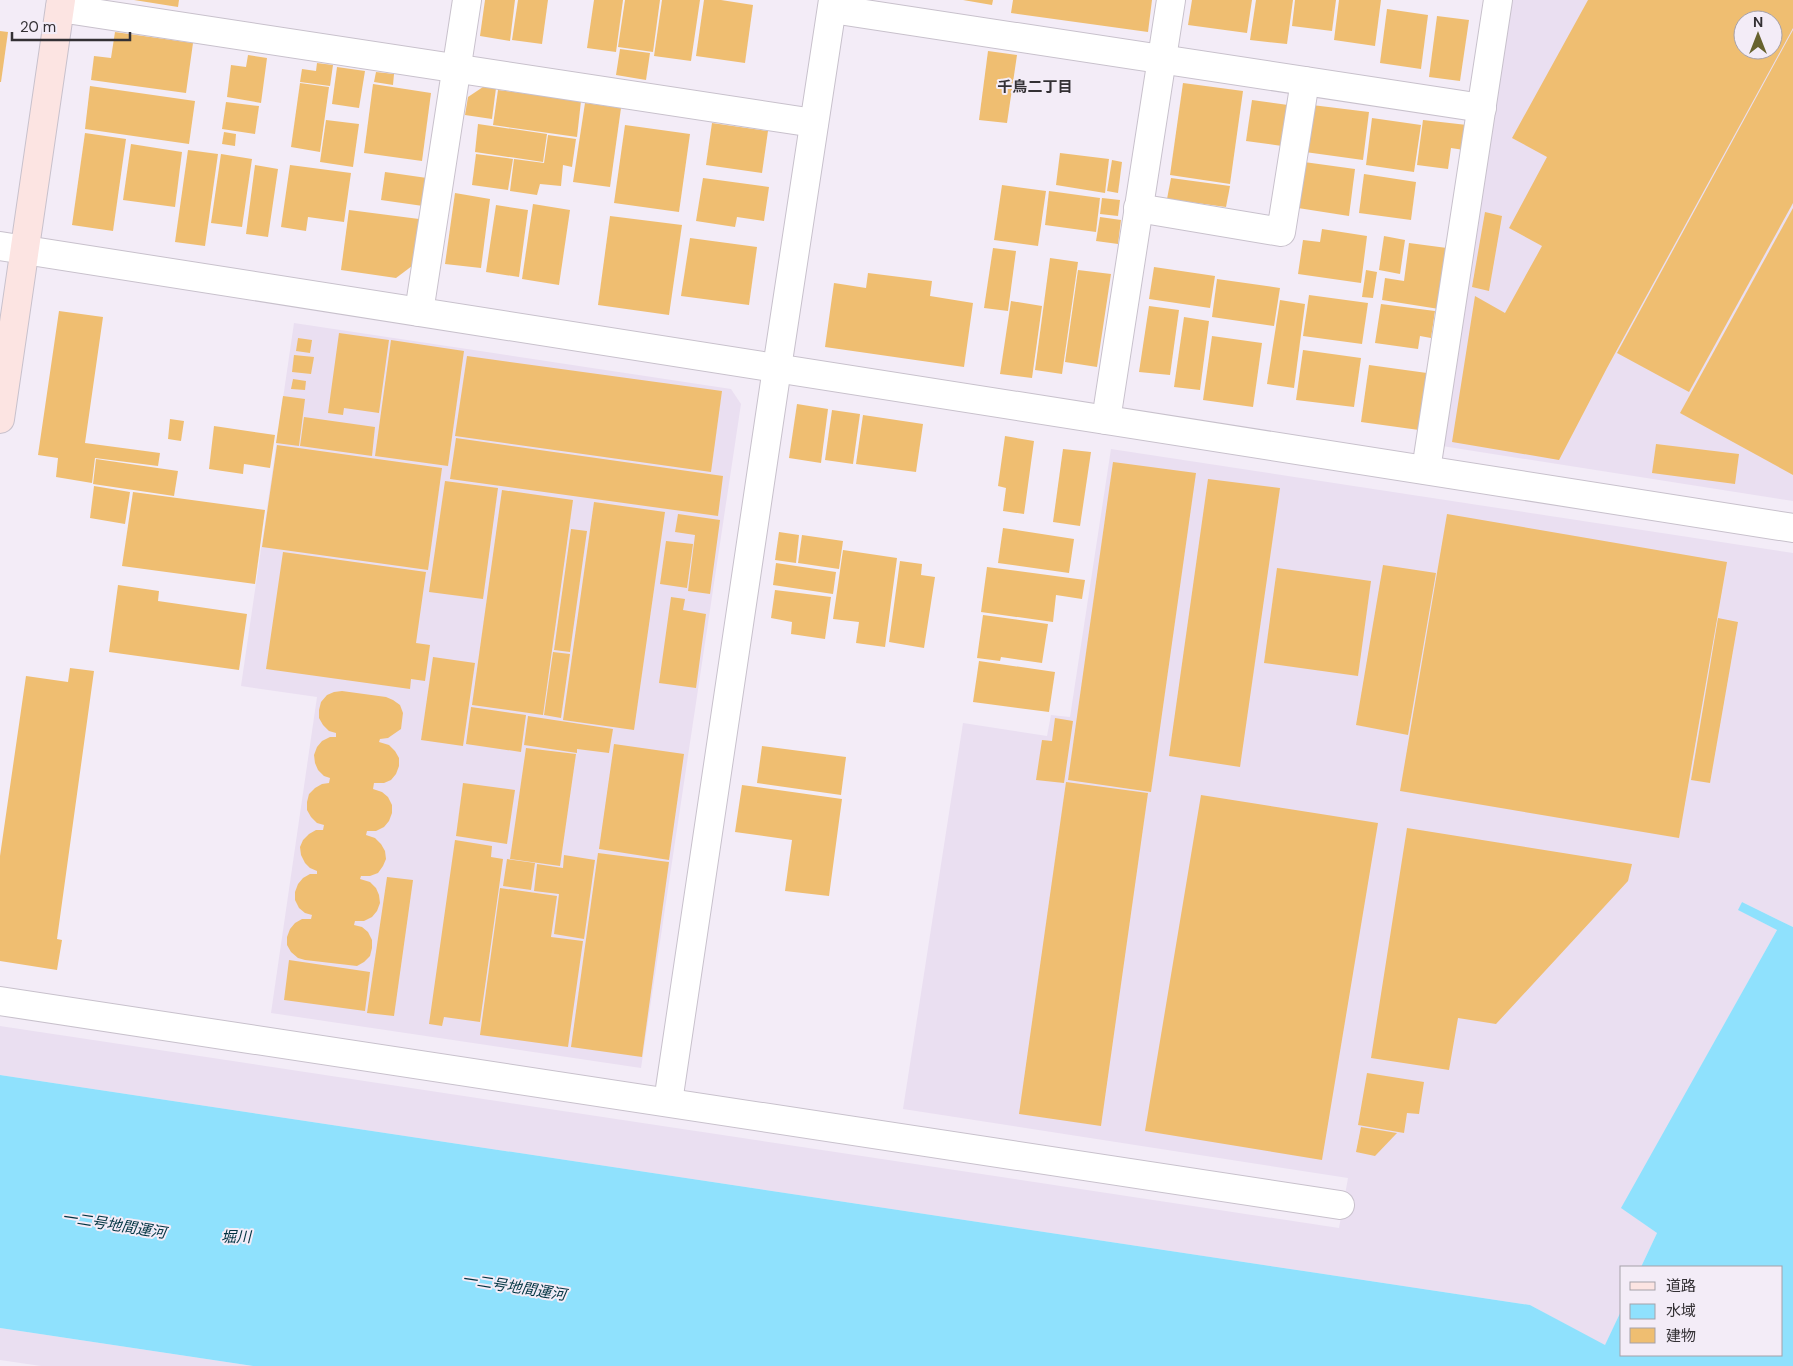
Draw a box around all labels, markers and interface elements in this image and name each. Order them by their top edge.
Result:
scale bar [12,10,130,42]
north arrow [1733,10,1783,60]
text: N [1753,13,1763,31]
text: 20 m [20,17,56,37]
district label: 千鳥二丁目 [997,77,1073,97]
water label: 一二号地間運河 [61,1207,170,1244]
water label: 堀川 [221,1227,253,1247]
legend [1620,1266,1783,1356]
water label: 一二号地間運河 [461,1269,570,1306]
text: 道路 [1666,1276,1696,1296]
text: 水域 [1666,1301,1696,1321]
text: 建物 [1666,1326,1696,1346]

